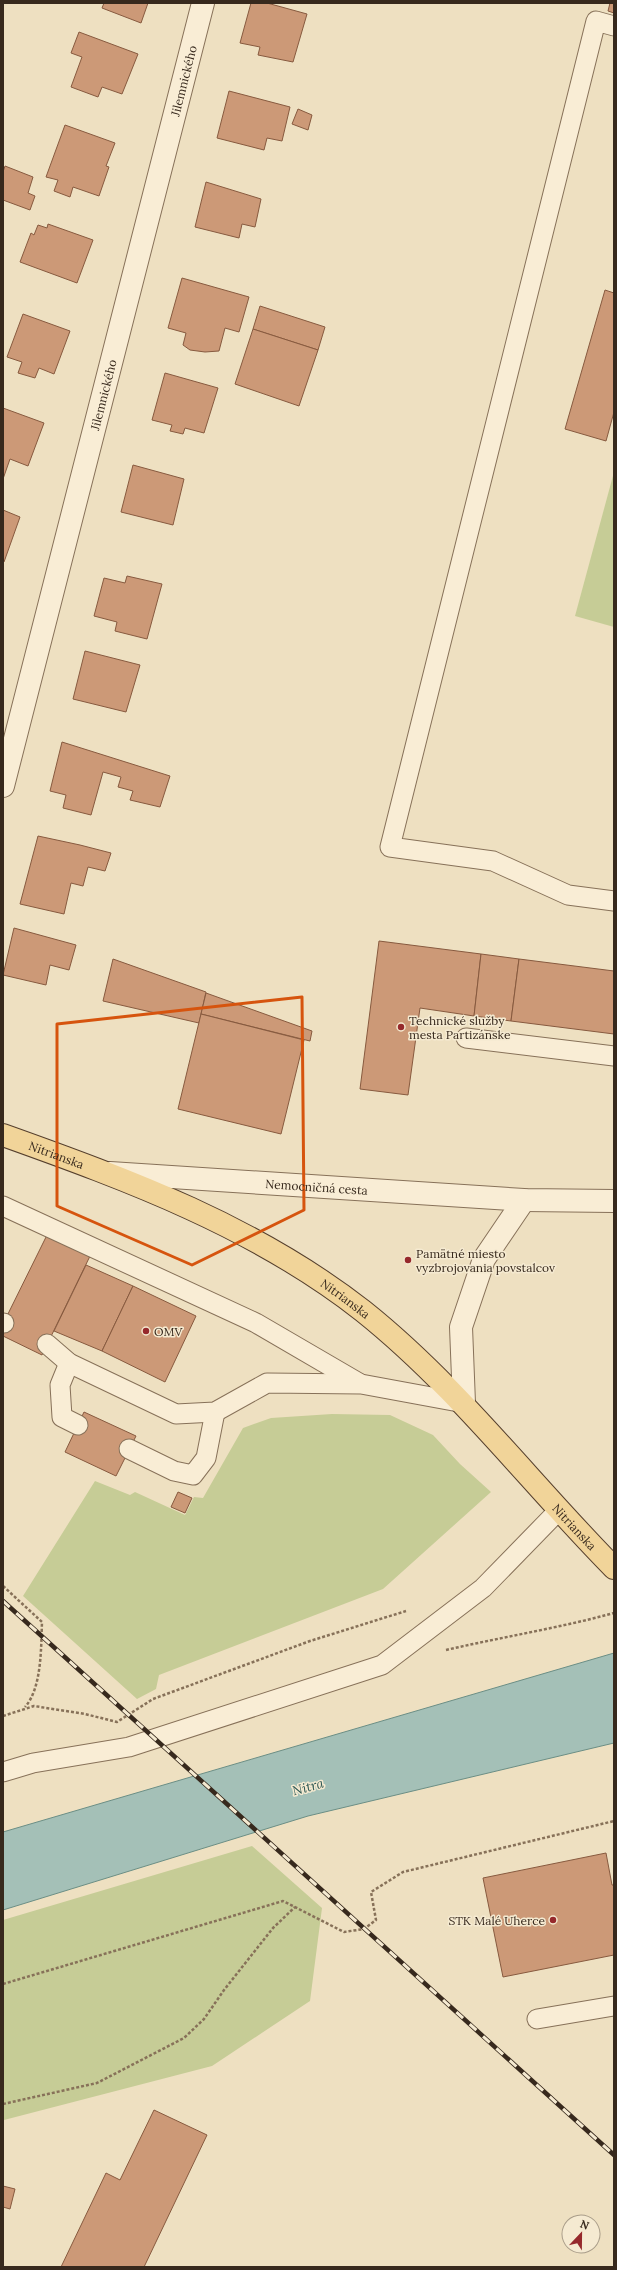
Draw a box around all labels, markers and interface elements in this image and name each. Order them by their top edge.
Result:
street label: Jilemnického [167,44,199,119]
street label: Jilemnického [86,358,119,433]
place label: Technické služby mesta Partizánske [409,1013,511,1042]
marker: Technické služby mesta Partizánske [396,1022,406,1032]
street label: Nitrianska [27,1137,86,1171]
street label: Nemocničná cesta [265,1176,368,1197]
place label: Pamätné miesto vyzbrojovania povstalcov [416,1246,556,1275]
marker: Pamätné miesto vyzbrojovania povstalcov [403,1255,413,1265]
street label: Nitrianska [318,1275,373,1321]
place label: OMV [154,1324,183,1339]
marker: OMV [141,1326,151,1336]
street label: Nitrianska [550,1500,600,1553]
water label: Nitra [290,1774,326,1799]
place label: STK Malé Uherce [448,1913,545,1928]
marker: STK Malé Uherce [548,1915,558,1925]
north arrow [561,2214,601,2254]
text: N [578,2217,592,2233]

